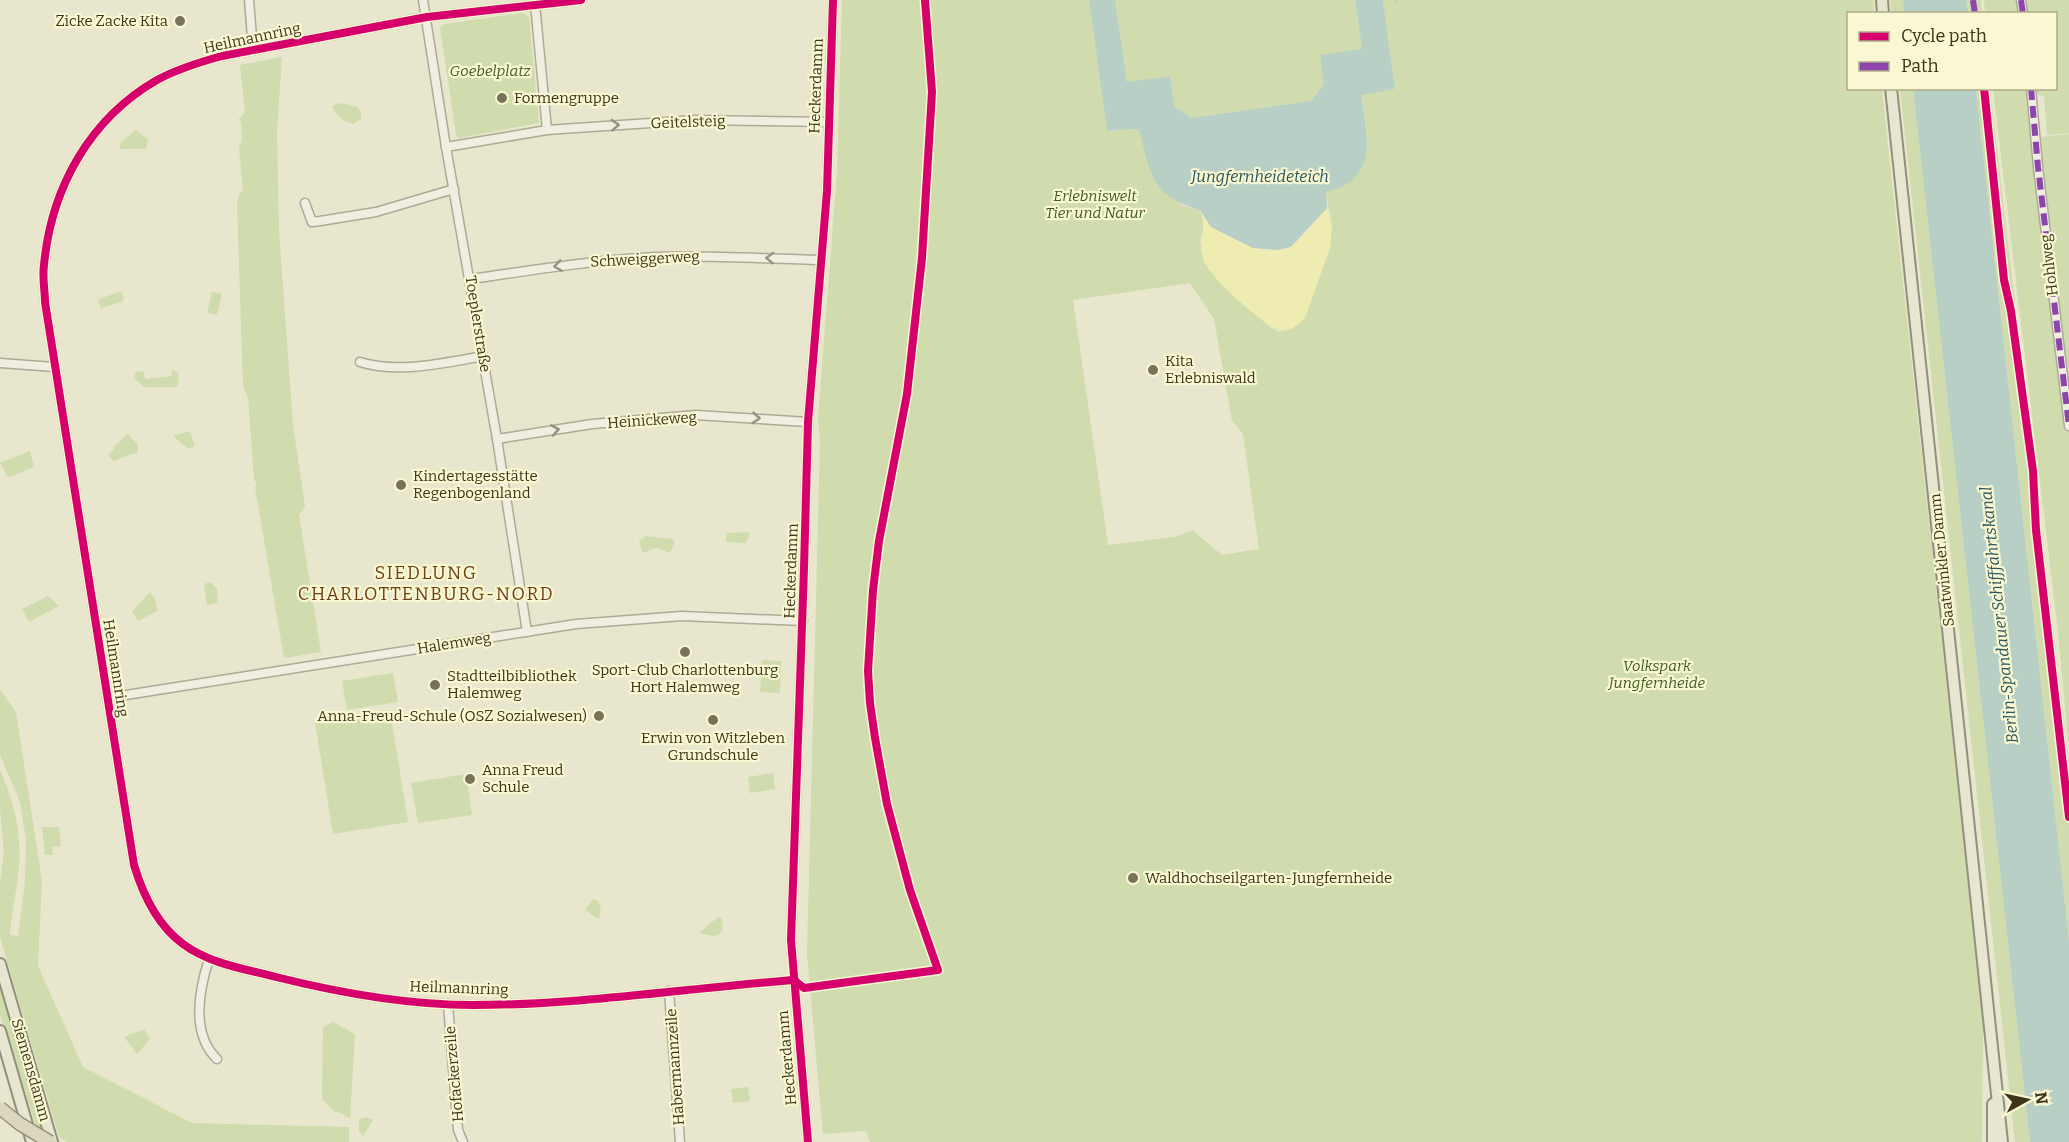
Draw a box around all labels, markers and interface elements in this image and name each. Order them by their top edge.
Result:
place label: Zicke Zacke Kita [55,12,168,30]
legend [1847,12,2057,90]
marker: Zicke Zacke Kita [173,14,187,28]
street label: Heilmannring [202,19,302,57]
text: Cycle path [1901,25,1987,47]
street label: Heckerdamm [805,37,827,134]
text: Path [1901,55,1939,77]
park label: Goebelplatz [449,62,531,80]
place label: Formengruppe [514,89,619,107]
marker: Formengruppe [495,91,509,105]
street label: Geitelsteig [650,112,726,132]
one-way arrow [611,119,620,132]
water label: Jungfernheideteich [1189,167,1329,186]
park label: Erlebniswelt Tier und Natur [1045,187,1146,222]
street label: Hohlweg [2036,233,2062,297]
street label: Schweiggerweg [590,247,700,271]
one-way arrow [765,252,774,265]
one-way arrow [553,260,562,272]
street label: Toeplerstraße [461,274,495,374]
place label: Kita Erlebniswald [1165,352,1256,387]
marker: Kita Erlebniswald [1146,363,1160,377]
street label: Heinickeweg [606,408,698,432]
one-way arrow [752,411,761,424]
one-way arrow [550,424,560,437]
place label: Kindertagesstätte Regenbogenland [413,467,538,502]
marker: Kindertagesstätte Regenbogenland [394,478,408,492]
water label: Berlin-Spandauer Schifffahrtskanal [1976,486,2022,744]
street label: Saatwinkler Damm [1926,492,1958,628]
street label: Heckerdamm [780,522,802,619]
district label: SIEDLUNG CHARLOTTENBURG-NORD [298,562,554,605]
street label: Heilmannring [99,618,133,718]
street label: Halemweg [416,628,492,658]
marker: Sport-Club Charlottenburg Hort Halemweg [678,645,692,659]
park label: Volkspark Jungfernheide [1607,657,1706,692]
place label: Sport-Club Charlottenburg Hort Halemweg [592,661,778,696]
place label: Stadtteilbibliothek Halemweg [447,667,577,702]
marker: Stadtteilbibliothek Halemweg [428,678,442,692]
place label: Anna-Freud-Schule (OSZ Sozialwesen) [317,707,587,725]
marker: Anna-Freud-Schule (OSZ Sozialwesen) [592,709,606,723]
marker: Erwin von Witzleben Grundschule [706,713,720,727]
place label: Erwin von Witzleben Grundschule [641,729,786,764]
place label: Anna Freud Schule [482,761,564,796]
marker: Anna Freud Schule [463,772,477,786]
place label: Waldhochseilgarten-Jungfernheide [1145,869,1392,887]
marker: Waldhochseilgarten-Jungfernheide [1126,871,1140,885]
street label: Heilmannring [409,977,509,999]
street label: Habermannzeile [662,1008,688,1126]
street label: Heckerdamm [774,1009,800,1106]
street label: Siemensdamm [8,1017,54,1124]
street label: Hofackerzeile [441,1025,467,1123]
north arrow [1997,1070,2057,1130]
text: N [2031,1091,2052,1105]

